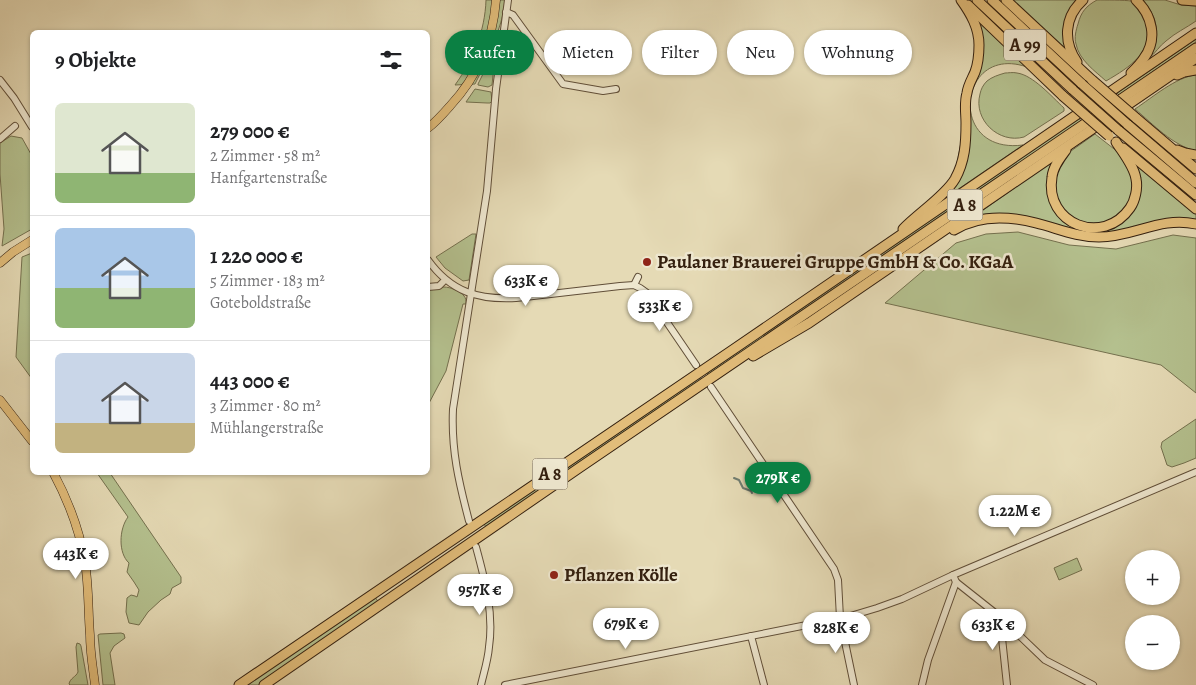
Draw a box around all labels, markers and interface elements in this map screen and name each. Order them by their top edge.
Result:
chip: Kaufen [445,30,534,75]
chip: Mieten [544,30,632,75]
chip: Filter [642,30,717,75]
chip: Neu [727,30,794,75]
chip: Wohnung [804,30,912,75]
road number: A 99 [1004,30,1046,60]
text: 9 Objekte [55,46,136,74]
icon: filters [377,46,405,74]
text: 279 000 € [210,117,290,145]
icon: home [95,123,155,183]
text: 2 Zimmer · 58 m² [210,145,320,167]
text: Hanfgartenstraße [210,167,327,189]
road number: A 8 [948,190,982,220]
text: 1 220 000 € [210,242,303,270]
icon: home [95,248,155,308]
place label: Paulaner Brauerei Gruppe GmbH & Co. KGaA [657,249,1015,275]
marker: Paulaner Brauerei Gruppe GmbH & Co. KGaA [641,256,653,268]
pin: 633K € [485,264,567,307]
text: 5 Zimmer · 183 m² [210,270,325,292]
text: 633K € [504,270,548,292]
pin: 533K € [619,290,701,332]
text: Goteboldstraße [210,292,311,314]
text: 533K € [638,295,682,317]
text: 443 000 € [210,367,290,395]
icon: home [95,373,155,433]
text: 3 Zimmer · 80 m² [210,395,321,417]
text: Mühlangerstraße [210,417,324,439]
road number: A 8 [532,458,568,489]
pin: 279K € [737,462,819,504]
text: 279K € [756,467,800,489]
pin: 1.22M € [969,494,1061,537]
text: 1.22M € [989,500,1041,522]
pin: 443K € [35,538,117,580]
text: 443K € [54,543,98,565]
map controls [1125,550,1180,670]
button: + [1125,550,1180,605]
place label: Pflanzen Kölle [564,562,678,588]
marker: Pflanzen Kölle [548,569,560,581]
pin: 957K € [439,574,521,616]
text: 957K € [458,579,502,601]
pin: 679K € [585,608,667,650]
pin: 633K € [952,608,1034,651]
pin: 828K € [795,612,877,654]
text: 679K € [604,613,648,635]
text: 633K € [971,614,1015,636]
button: − [1125,615,1180,670]
text: 828K € [813,617,859,639]

